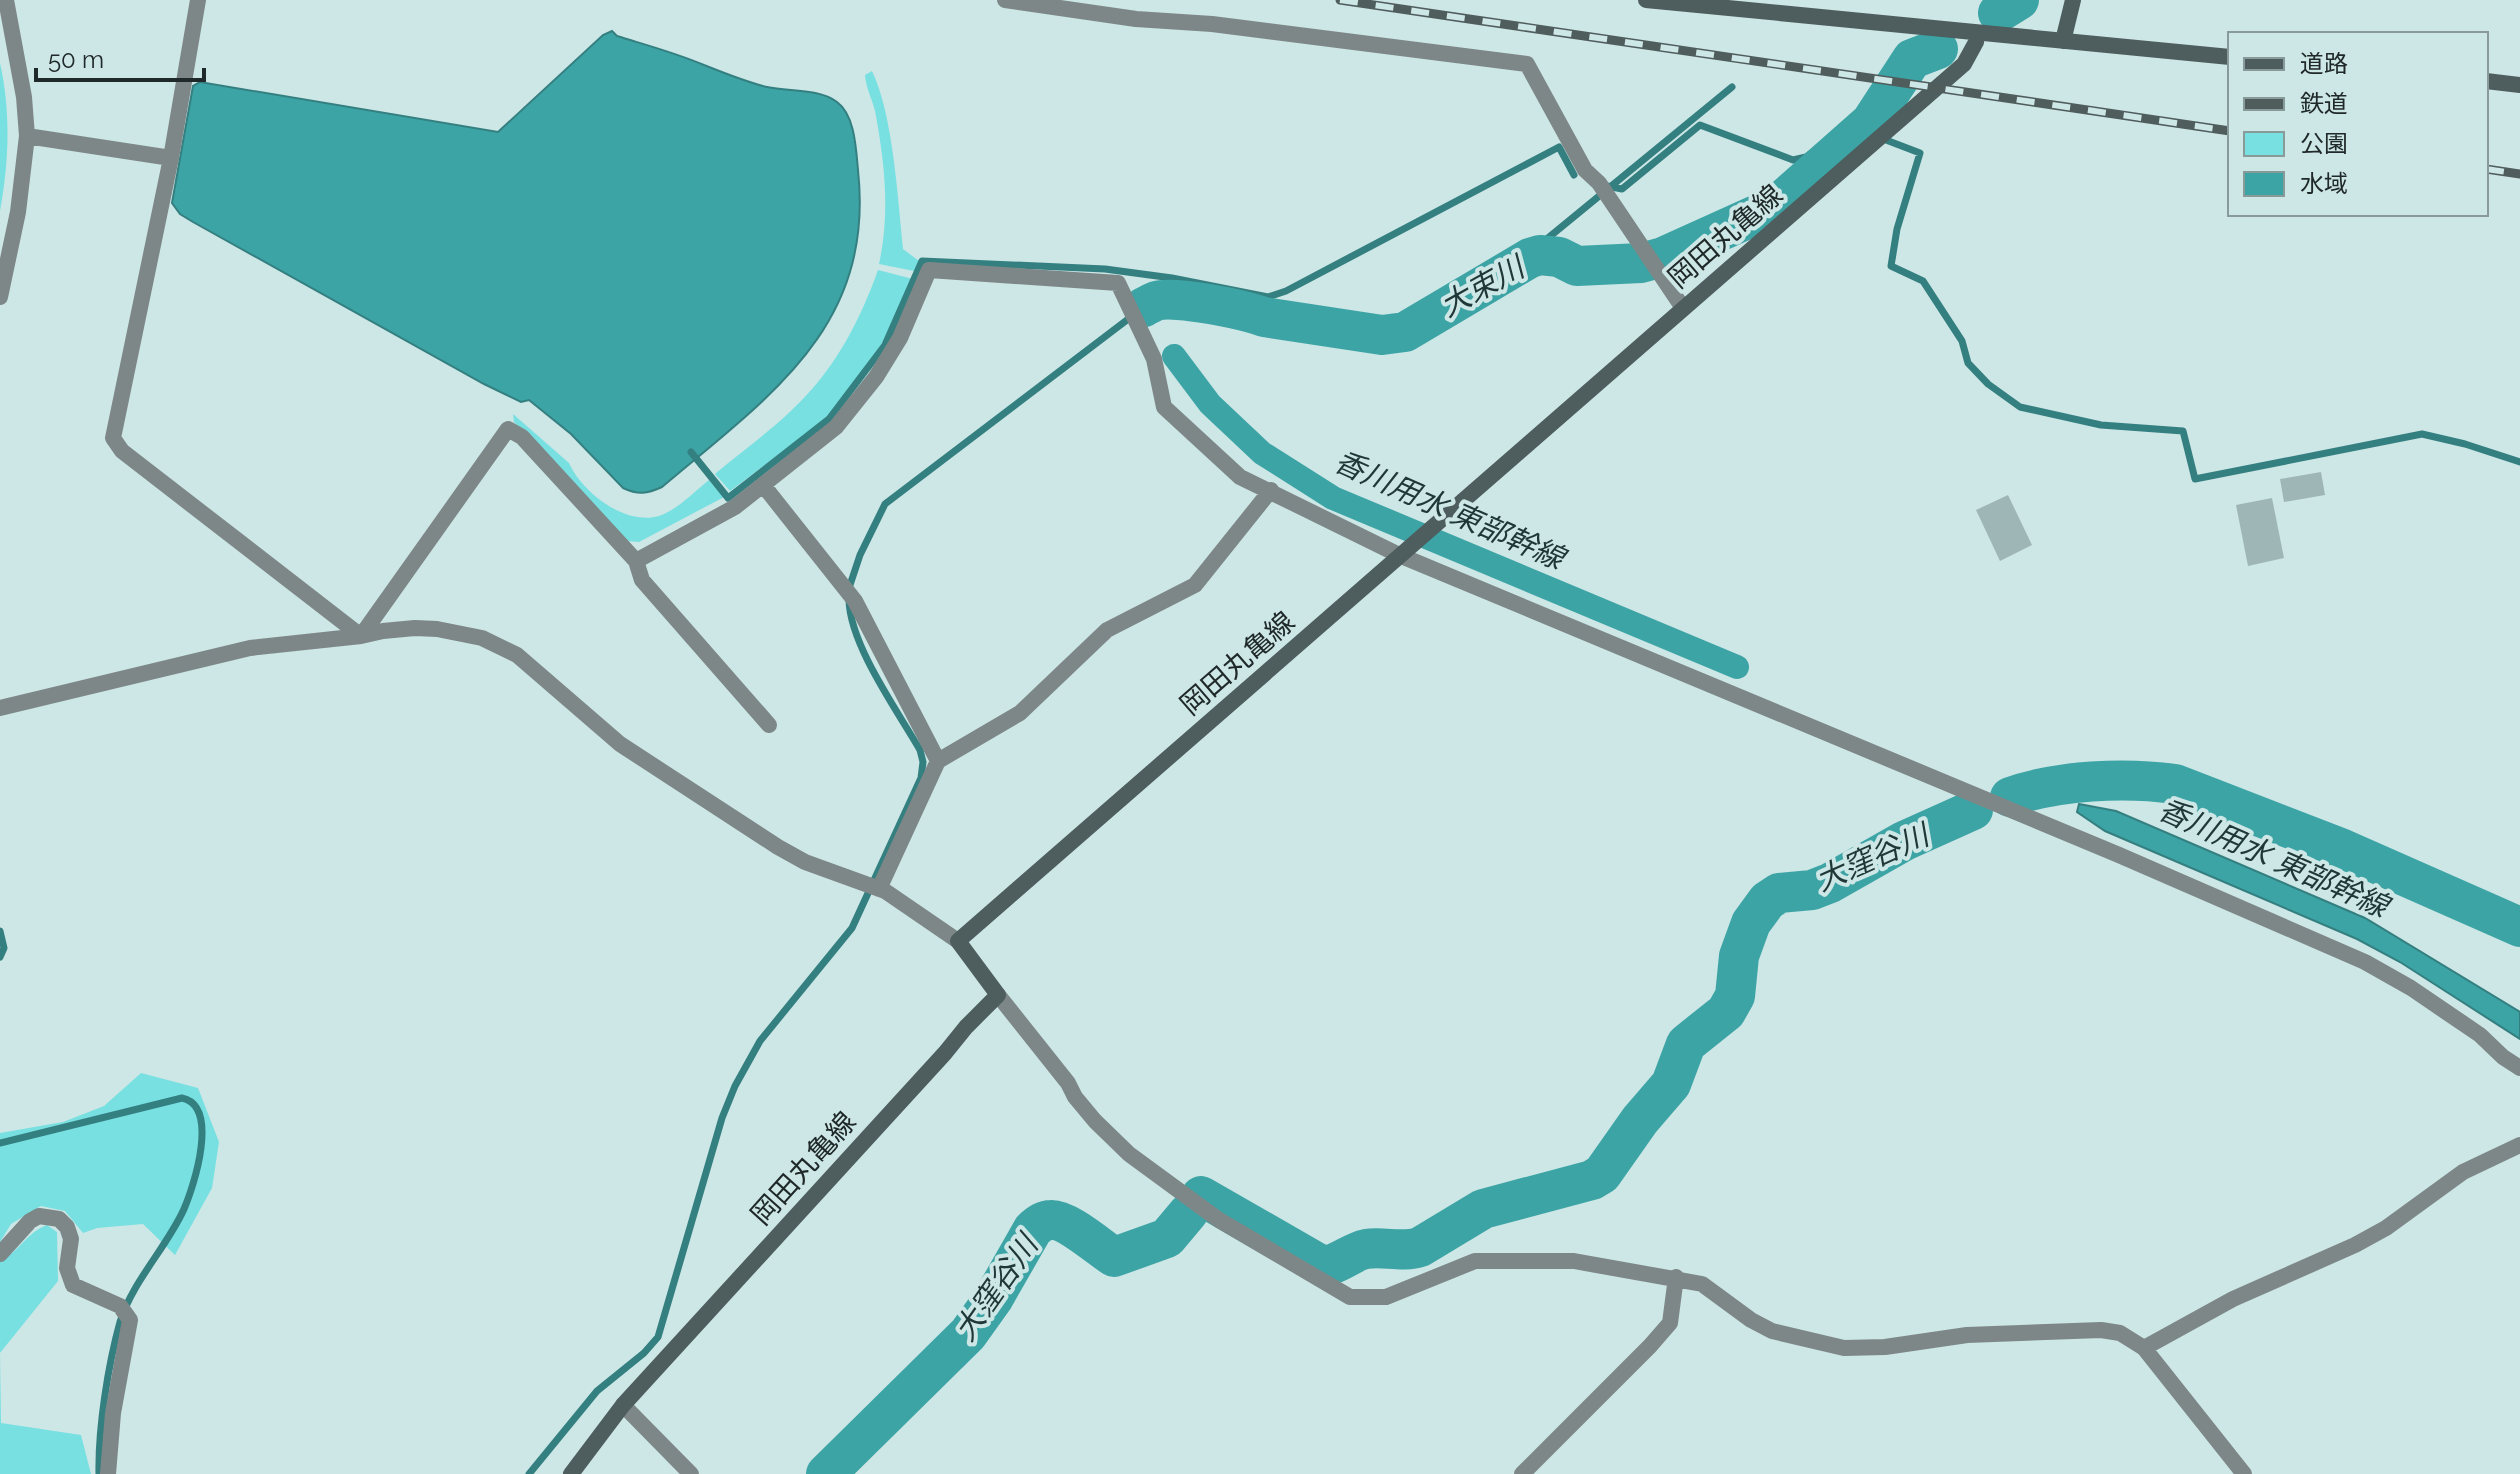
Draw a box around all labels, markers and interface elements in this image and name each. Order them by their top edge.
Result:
scale bar [36,32,204,82]
legend [2228,32,2488,216]
text: 50 m [48,45,104,74]
text: 道路 [2300,49,2348,78]
text: 鉄道 [2300,89,2348,118]
text: 公園 [2300,129,2348,158]
text: 水域 [2300,169,2348,198]
street label: 岡田丸亀線 [1662,178,1789,295]
water label: 大束川 [1434,248,1532,324]
water label: 香川用水 東部幹線 [1329,443,1573,577]
street label: 岡田丸亀線 [1174,605,1301,722]
water label: 香川用水 東部幹線 [2153,791,2397,925]
water label: 大窪谷川 [1810,816,1936,898]
street label: 岡田丸亀線 [744,1105,862,1231]
water label: 大窪谷川 [947,1226,1046,1347]

